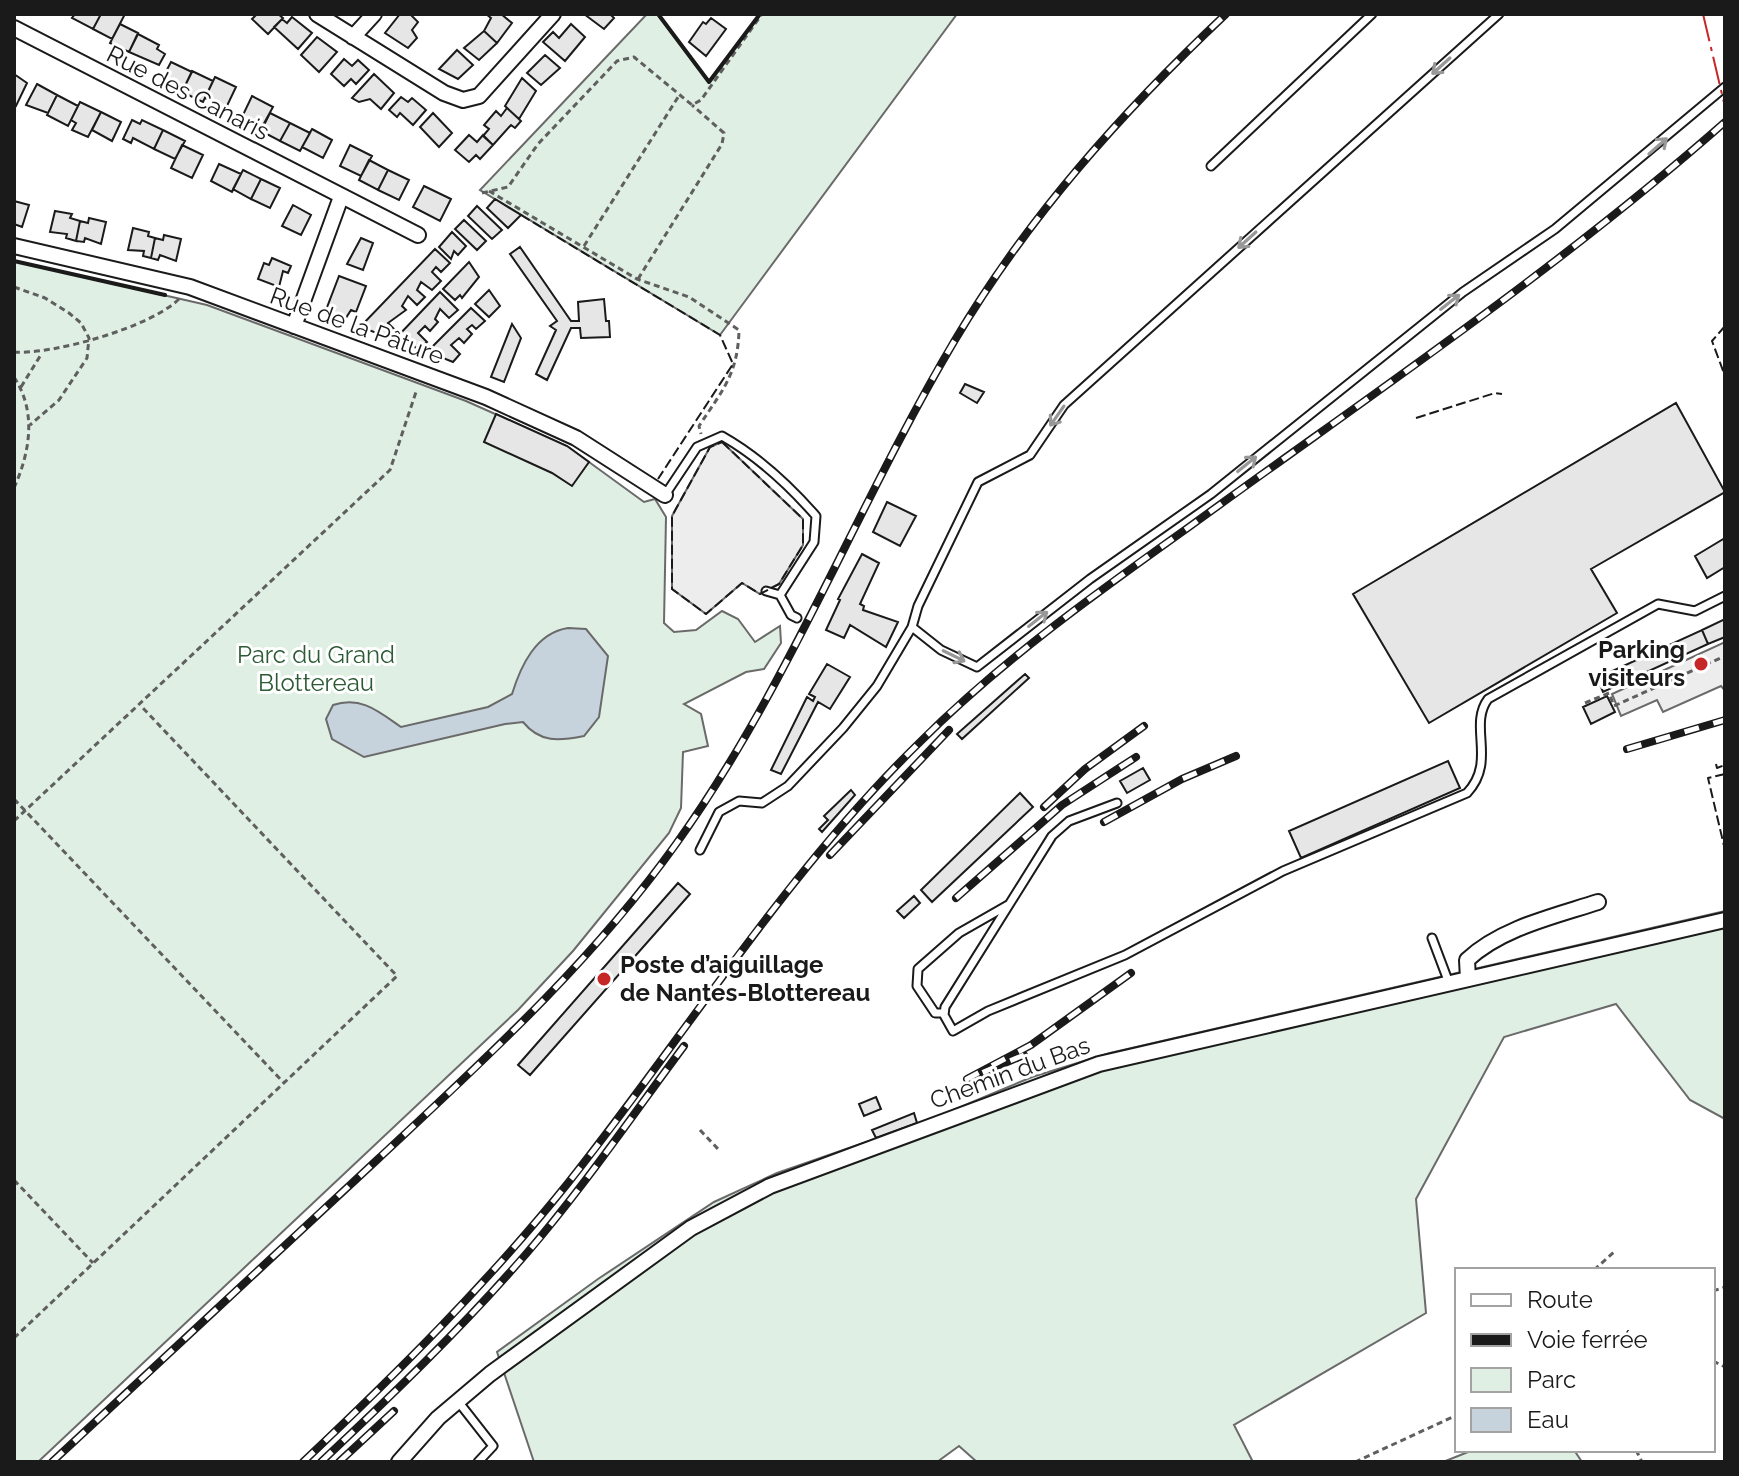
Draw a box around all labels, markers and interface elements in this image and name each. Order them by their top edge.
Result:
street label: Rue des Canaris [102,39,274,146]
one-way arrow [1431,57,1451,75]
one-way arrow [1647,137,1667,155]
one-way arrow [1238,231,1258,249]
street label: Rue de la Pâture [266,281,448,370]
one-way arrow [1439,293,1460,311]
one-way arrow [1049,405,1065,427]
one-way arrow [1236,456,1257,473]
one-way arrow [1027,611,1048,628]
place label: Parking visiteurs [1588,635,1685,692]
park label: Parc du Grand Blottereau [237,640,395,697]
one-way arrow [941,649,965,664]
marker: Parking visiteurs [1692,655,1710,673]
place label: Poste d’aiguillage de Nantes-Blottereau [620,950,870,1007]
marker: Poste d’aiguillage de Nantes-Blottereau [595,970,613,988]
street label: Chemin du Bas [926,1030,1094,1115]
legend [1455,1268,1715,1452]
text: Route [1527,1285,1593,1314]
text: Voie ferrée [1527,1325,1648,1354]
text: Parc [1527,1365,1576,1394]
text: Eau [1527,1405,1569,1434]

